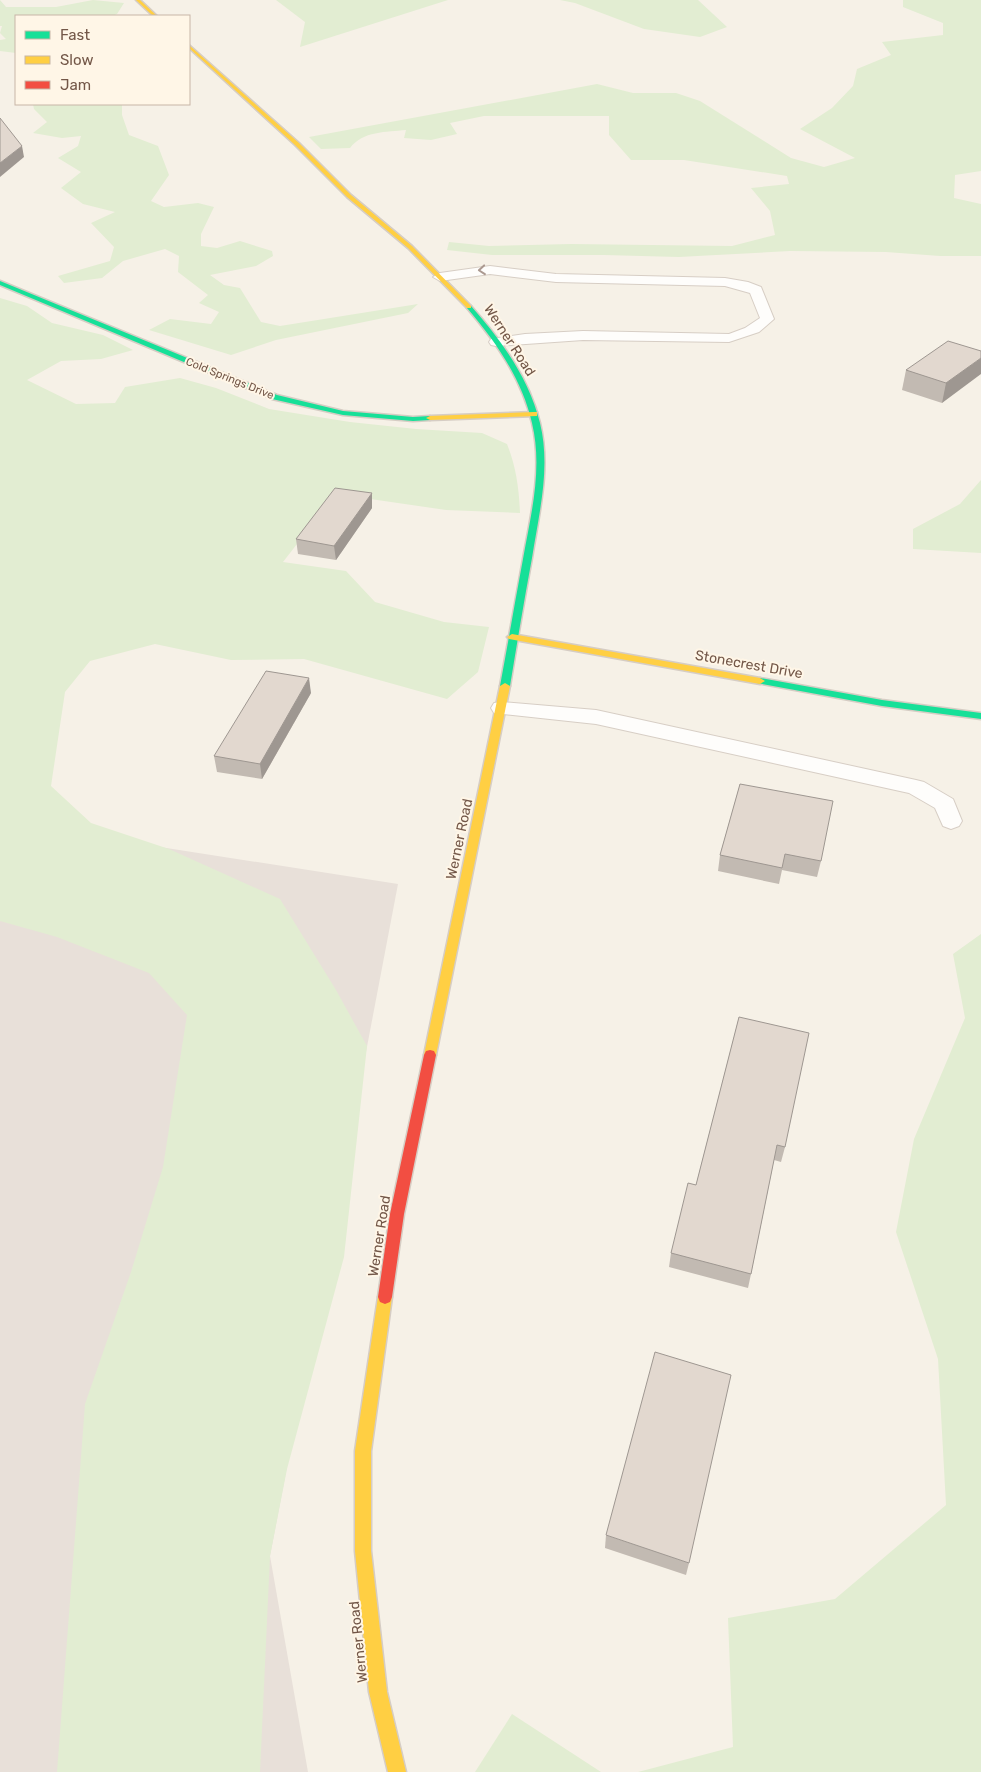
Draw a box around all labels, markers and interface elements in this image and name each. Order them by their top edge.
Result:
legend [15,15,190,105]
text: Fast [60,26,90,44]
text: Slow [60,51,93,69]
text: Jam [60,76,91,94]
one-way arrow [478,265,486,276]
street label: Werner Road [480,301,539,379]
street label: Cold Springs Drive [184,355,276,402]
street label: Stonecrest Drive [694,647,804,682]
street label: Werner Road [443,797,476,881]
street label: Werner Road [365,1194,394,1278]
street label: Werner Road [346,1600,371,1684]

